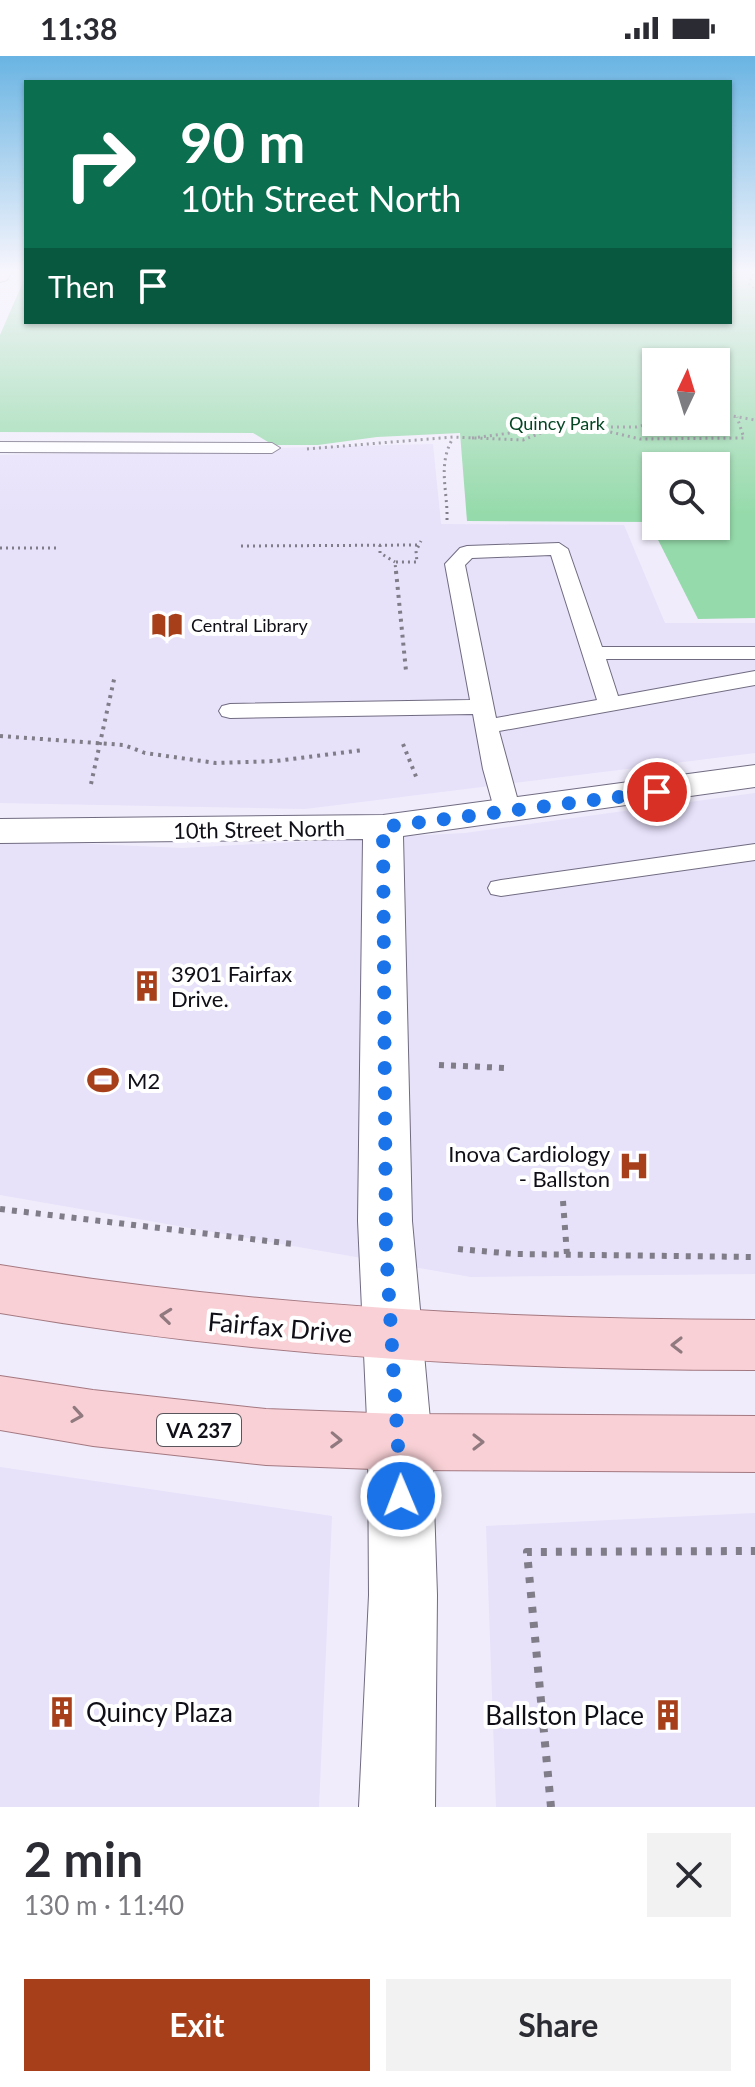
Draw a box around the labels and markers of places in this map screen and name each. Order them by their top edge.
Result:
library icon: Central Library [150,608,184,642]
place label: Central Library [191,614,308,636]
pin [623,758,691,826]
place label: 3901 Fairfax Drive. [171,960,292,1012]
building icon: 3901 Fairfax Drive. [130,969,164,1003]
sports icon: M2 [86,1063,120,1097]
place label: M2 [127,1067,160,1094]
place label: Inova Cardiology - Ballston [448,1140,611,1192]
hospital icon: Inova Cardiology - Ballston [617,1149,651,1183]
building icon: Quincy Plaza [45,1695,79,1729]
place label: Quincy Plaza [86,1696,233,1728]
building icon: Ballston Place [651,1698,685,1732]
place label: Ballston Place [485,1699,644,1731]

